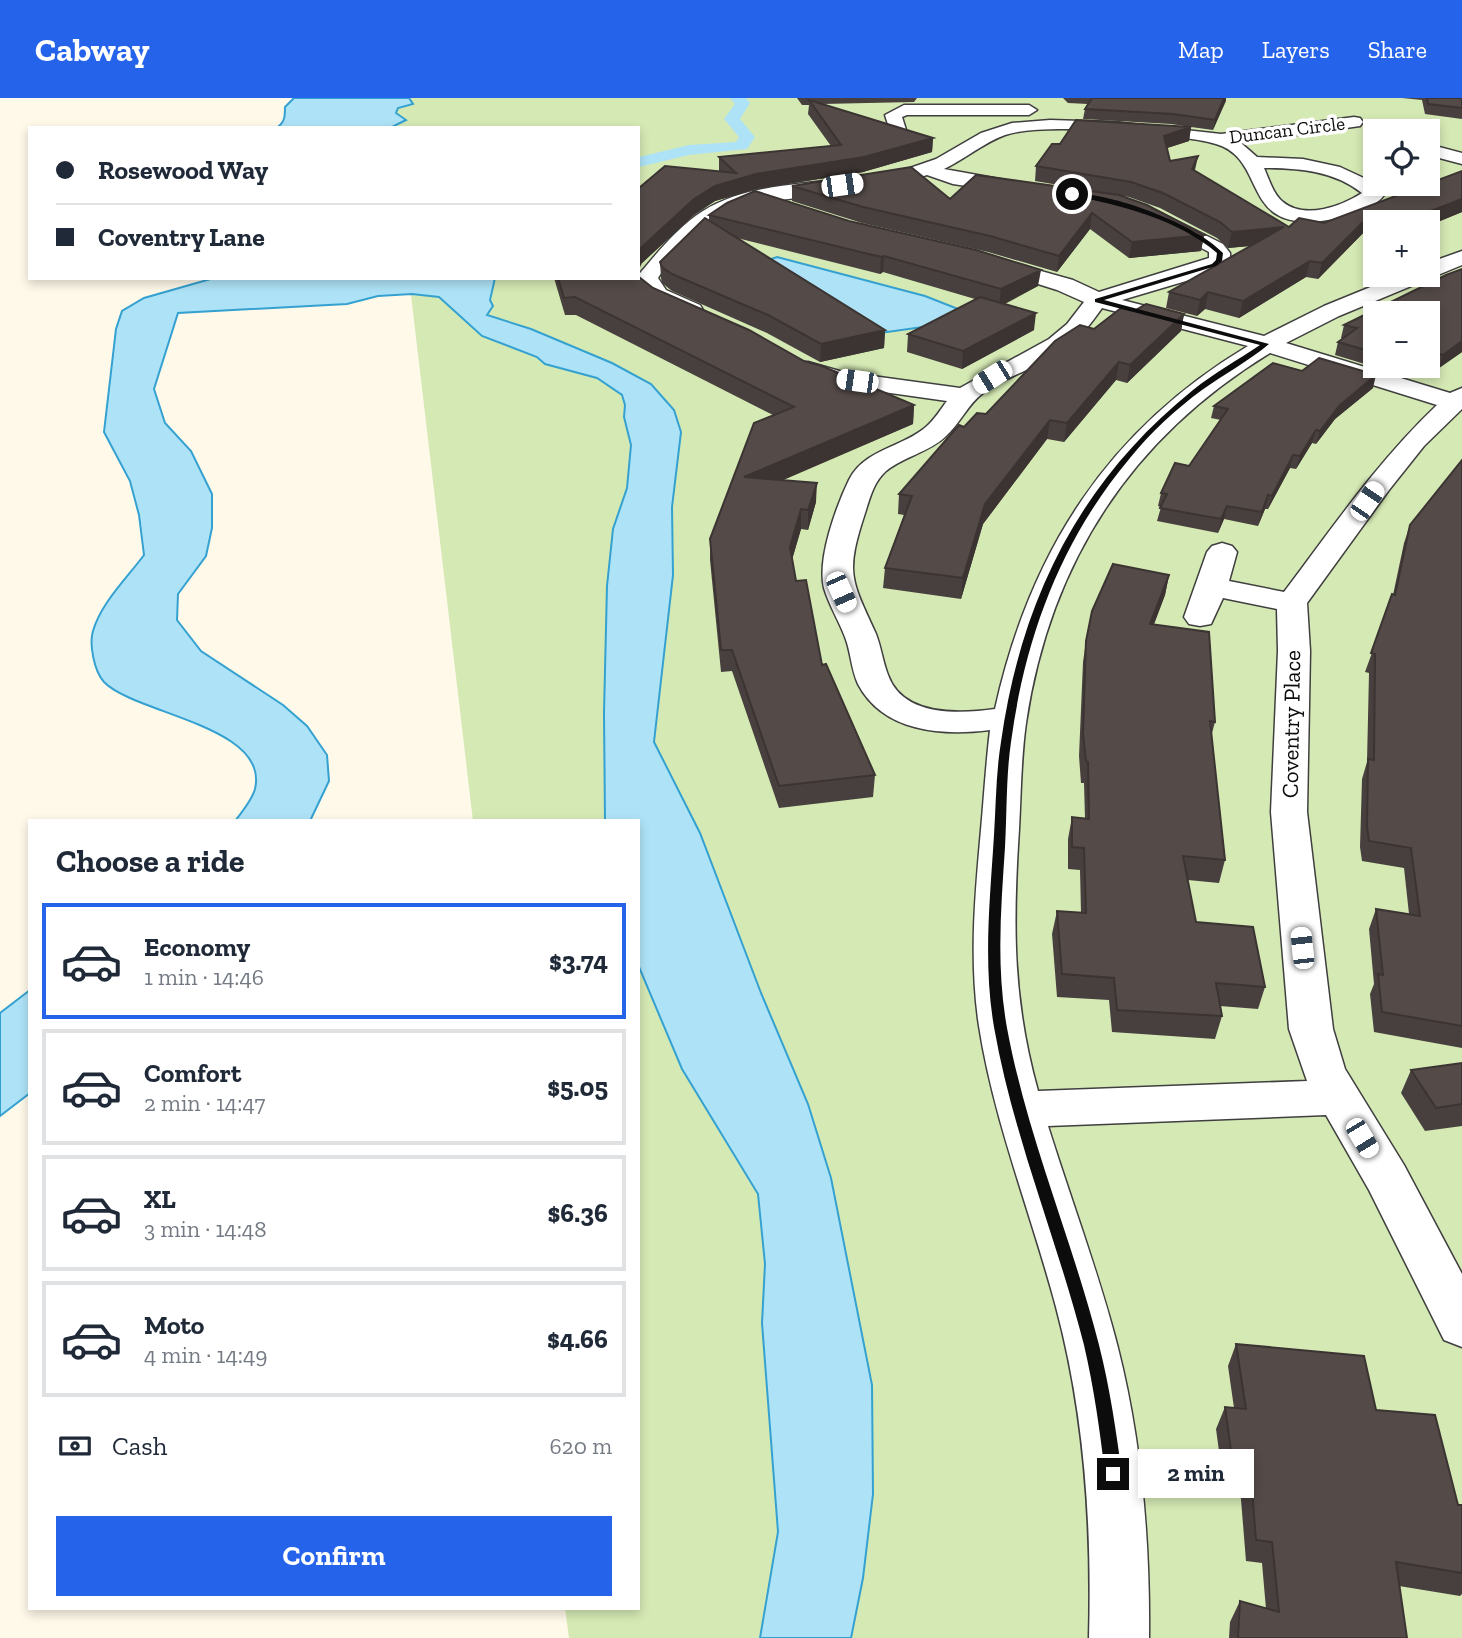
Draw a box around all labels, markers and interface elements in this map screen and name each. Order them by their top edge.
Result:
text: Cabway [35,30,149,69]
text: Map [1178,35,1224,64]
text: Layers [1262,35,1330,64]
text: Share [1368,35,1427,64]
street label: Duncan Circle [1228,111,1346,149]
map controls [1363,119,1440,378]
button: locate [1363,119,1440,196]
text: Rosewood Way [98,154,268,186]
car [820,172,865,198]
route start [1056,178,1088,210]
button: + [1363,210,1440,287]
text: Coventry Lane [98,221,265,253]
button: − [1363,301,1440,378]
car [969,357,1016,397]
car [835,368,880,394]
car [1347,478,1388,524]
car [823,569,860,615]
street label: Coventry Place [1276,650,1306,798]
text: Choose a ride [56,842,244,880]
car [1290,926,1315,970]
icon: car [60,930,123,993]
text: Economy [144,931,250,963]
text: $3.74 [549,945,608,977]
text: 1 min · 14:46 [144,963,264,991]
icon: car [60,1056,123,1119]
text: Comfort [144,1057,241,1089]
text: $5.05 [547,1071,608,1103]
text: 2 min · 14:47 [144,1089,265,1117]
car [1343,1115,1382,1161]
icon: car [60,1182,123,1245]
text: XL [144,1183,176,1215]
text: $6.36 [548,1197,608,1229]
text: 3 min · 14:48 [144,1215,267,1243]
icon: car [60,1308,123,1371]
text: Moto [144,1309,204,1341]
text: $4.66 [547,1323,608,1355]
text: 4 min · 14:49 [144,1341,268,1369]
icon: cash [56,1427,94,1465]
text: Cash [112,1430,167,1462]
text: 620 m [550,1432,612,1460]
callout: 2 min [1138,1450,1253,1498]
route end [1097,1458,1129,1490]
text: 2 min [1167,1459,1225,1487]
button: Confirm [56,1516,612,1596]

